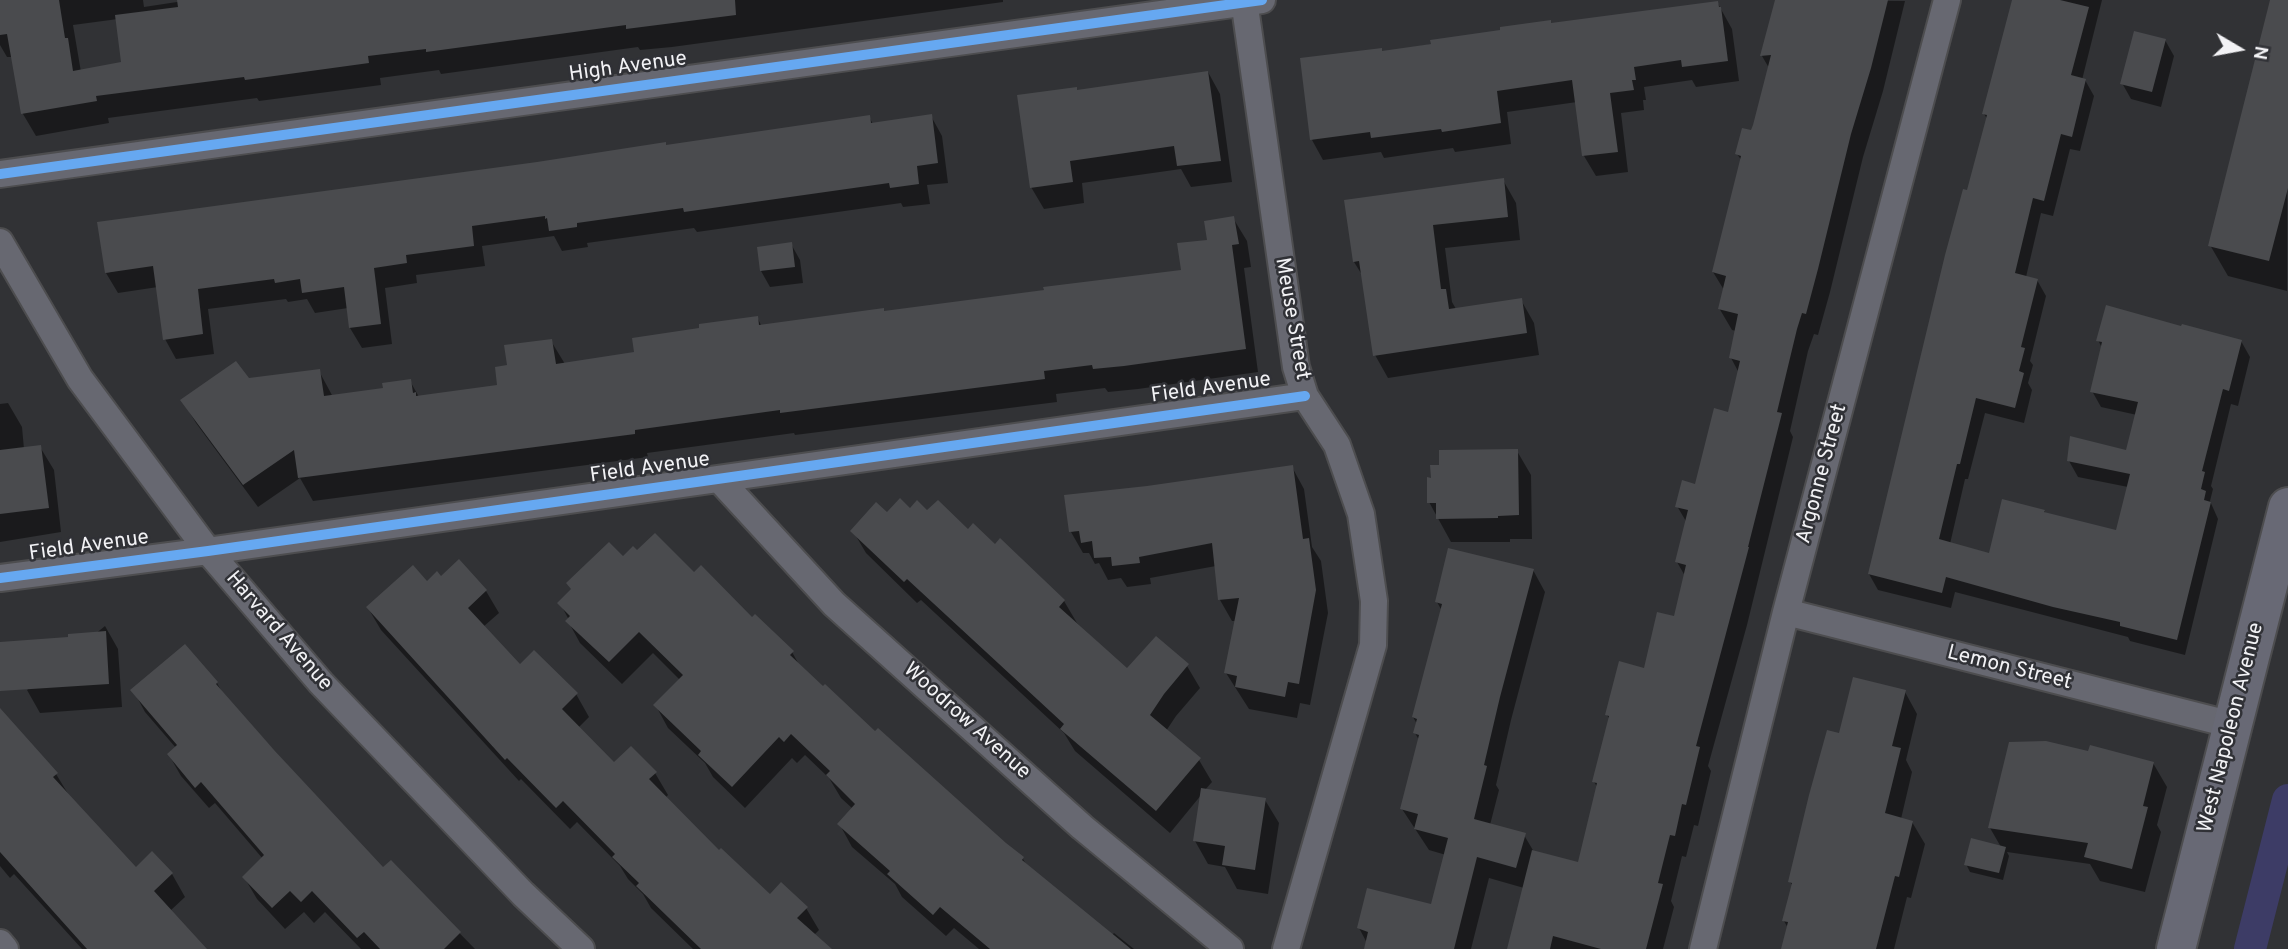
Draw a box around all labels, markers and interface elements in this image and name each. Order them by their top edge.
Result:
north arrow [2204,14,2274,84]
text: N [2247,44,2273,61]
street label: High Avenue [567,47,689,89]
street label: Meuse Street [1268,256,1314,382]
street label: Field Avenue [1149,368,1273,410]
street label: Argonne Street [1792,401,1854,547]
street label: Field Avenue [588,448,712,490]
street label: Field Avenue [27,526,151,568]
street label: Harvard Avenue [219,567,337,697]
street label: West Napoleon Avenue [2194,620,2270,836]
street label: Lemon Street [1944,641,2074,697]
street label: Woodrow Avenue [897,658,1035,786]

